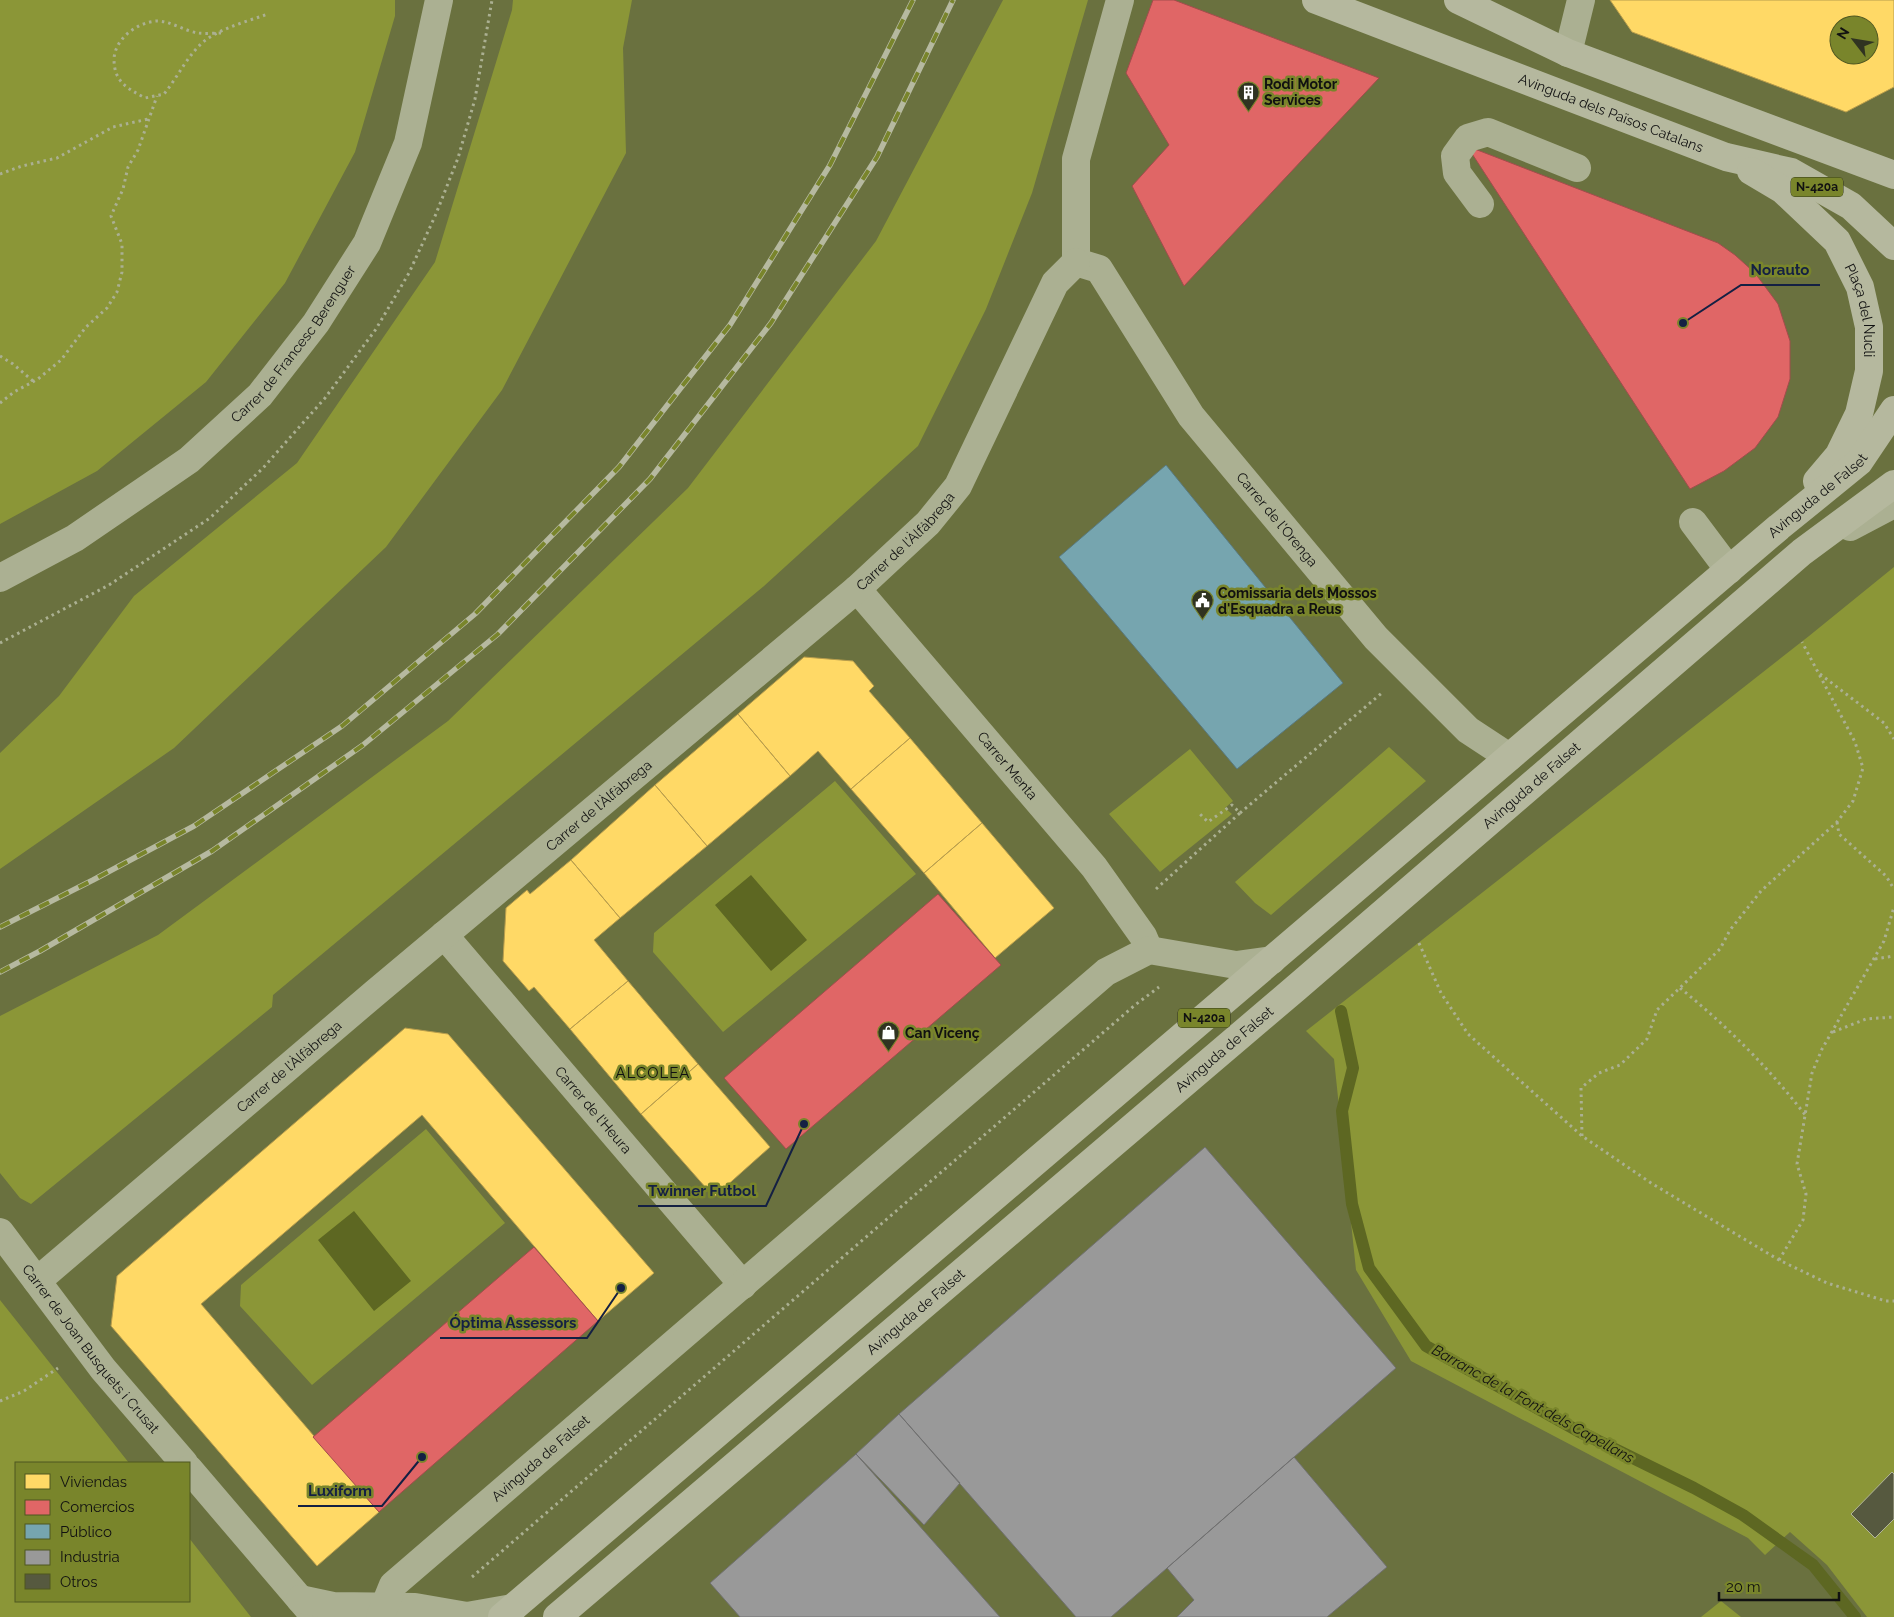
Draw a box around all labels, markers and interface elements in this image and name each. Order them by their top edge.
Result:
north arrow [1829,15,1879,65]
text: N [1833,25,1852,42]
street label: Avinguda dels Països Catalans [1517,70,1706,156]
place label: Rodi Motor Services [1264,76,1338,108]
building icon: Rodi Motor Services [1236,80,1260,111]
road number: N-420a [1791,178,1843,196]
callout: Norauto [1741,255,1820,285]
text: Norauto [1751,261,1809,279]
street label: Plaça del Nucli [1842,261,1877,357]
street label: Carrer de Francesc Berenguer [227,262,359,426]
street label: Avinguda de Falset [1765,450,1871,541]
street label: Carrer de l'Orenga [1233,469,1321,570]
street label: Carrer de l'Àlfàbrega [853,489,958,594]
place label: Comissaria dels Mossos d'Esquadra a Reus [1218,585,1377,617]
public building icon: Comissaria dels Mossos d'Esquadra a Reus [1190,589,1214,620]
street label: Carrer Menta [974,728,1041,803]
street label: Avinguda de Falset [1479,739,1584,832]
street label: Carrer de l'Àlfàbrega [543,757,655,854]
street label: Avinguda de Falset [1172,1003,1277,1095]
road number: N-420a [1178,1008,1230,1028]
street label: Carrer de l'Àlfàbrega [233,1017,345,1115]
shop icon: Can Vicenç [877,1021,901,1052]
place label: Can Vicenç [905,1025,980,1041]
street label: Carrer de l'Heura [552,1063,635,1157]
district label: ALCOLEA [616,1064,690,1082]
callout: Twinner Futbol [638,1176,766,1206]
text: Twinner Futbol [648,1182,756,1200]
street label: Carrer de Joan Busquets i Crusat [19,1261,163,1437]
street label: Avinguda de Falset [863,1265,968,1358]
callout: Óptima Assessors [440,1308,587,1338]
text: Óptima Assessors [450,1314,576,1332]
water label: Barranc de la Font dels Capellans [1429,1341,1637,1467]
street label: Avinguda de Falset [488,1412,593,1505]
legend [15,1462,190,1602]
text: Viviendas [60,1473,127,1491]
callout: Luxiform [298,1476,382,1506]
text: Luxiform [308,1482,372,1500]
text: Comercios [60,1498,135,1516]
text: Público [60,1523,112,1541]
text: Industria [60,1548,120,1566]
scale bar [1719,1570,1839,1602]
text: Otros [60,1573,97,1591]
text: 20 m [1726,1578,1761,1596]

